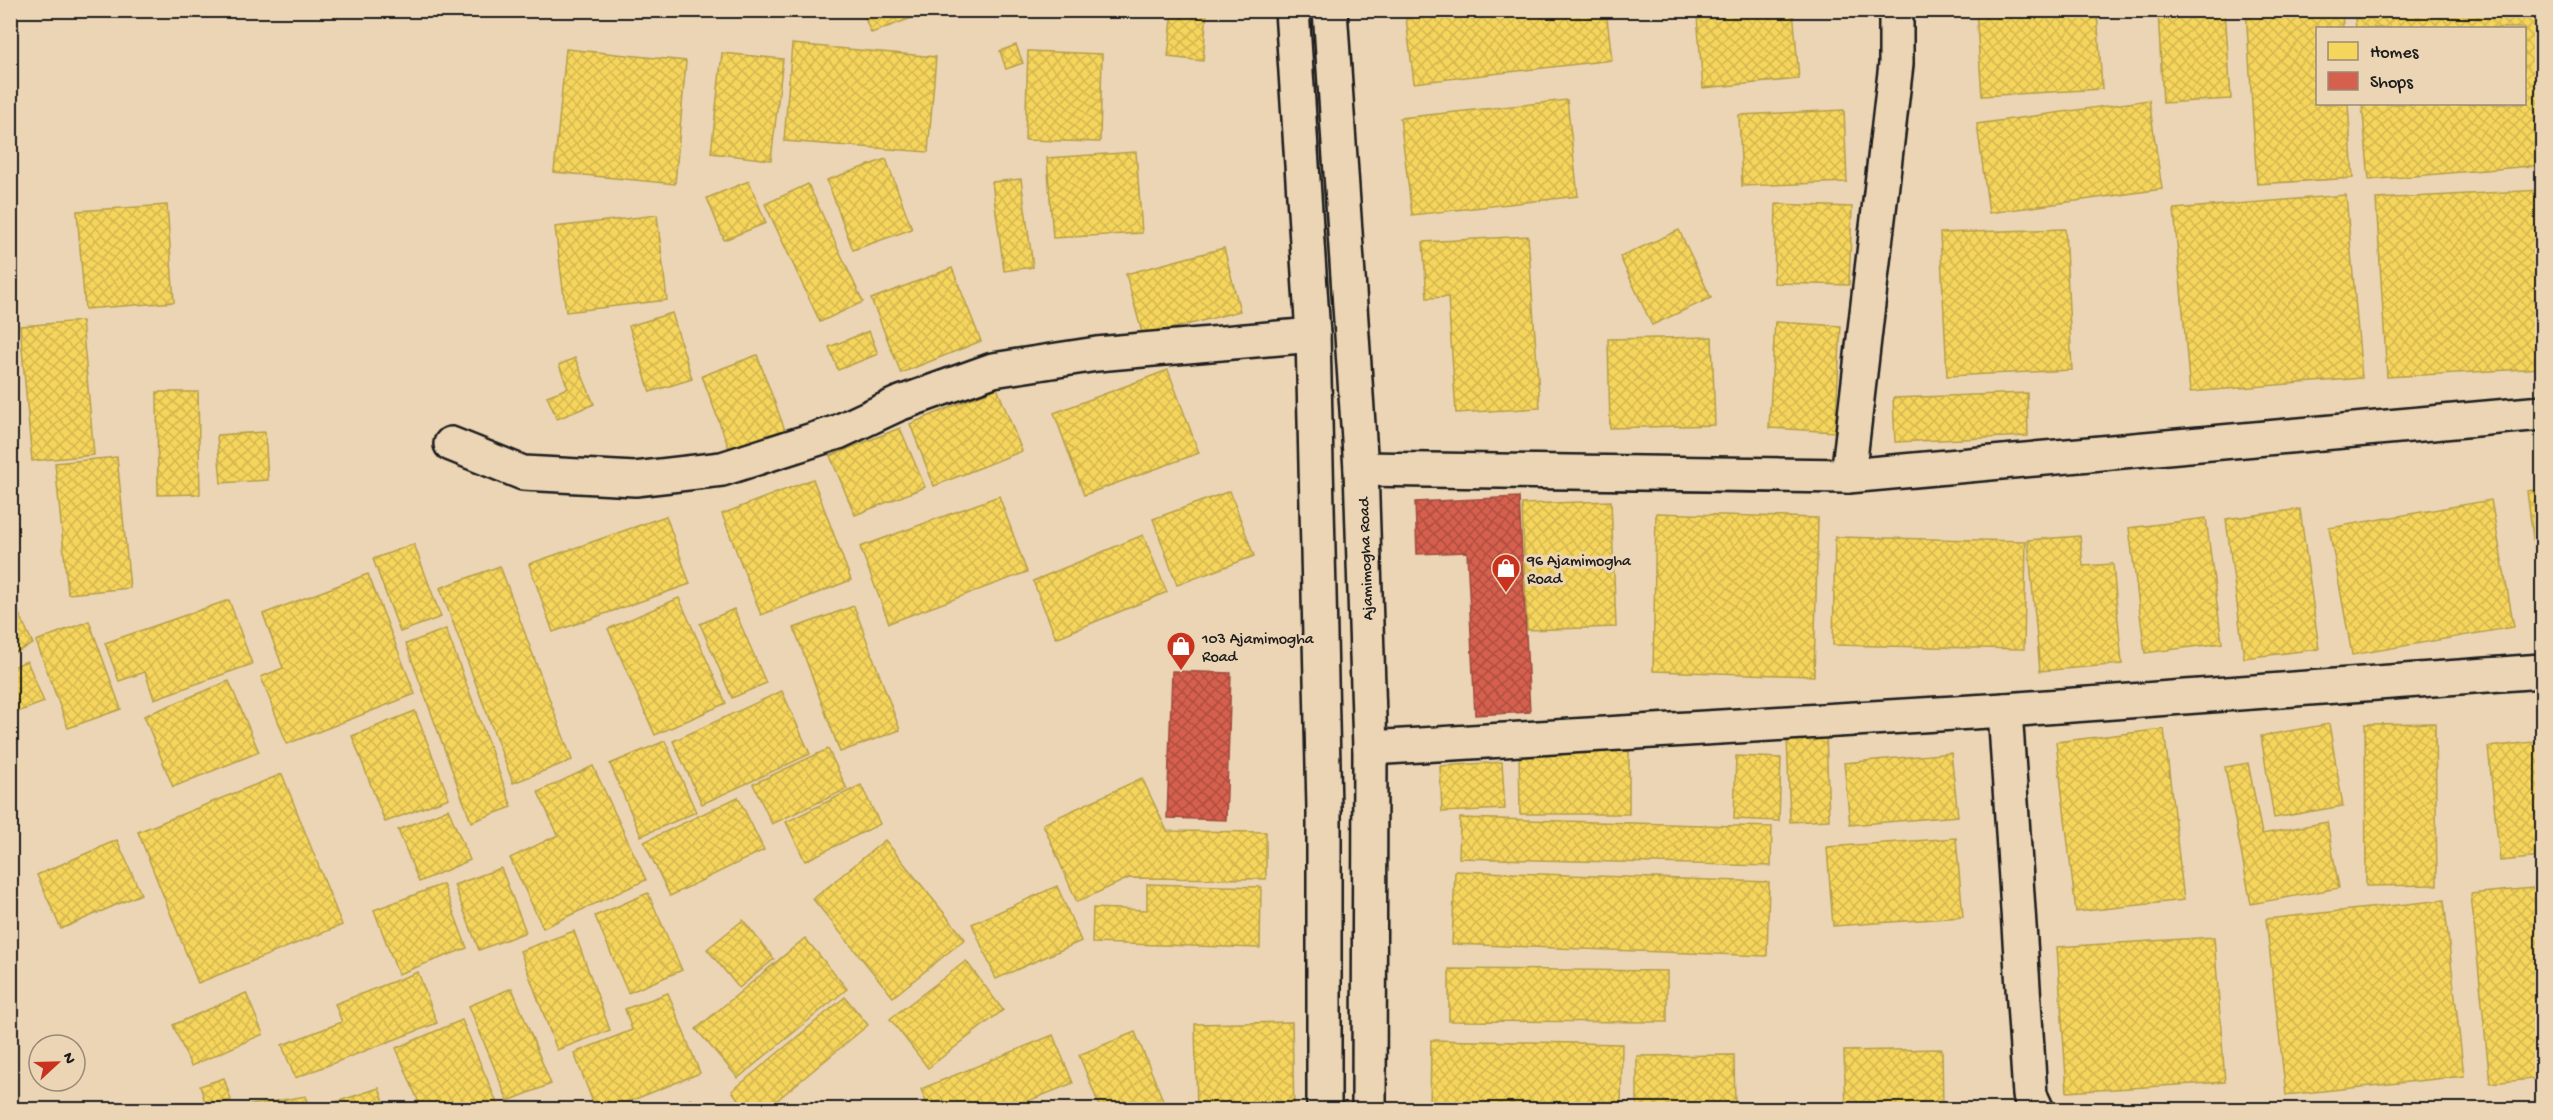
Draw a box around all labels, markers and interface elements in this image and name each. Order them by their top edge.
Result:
legend [2316,27,2526,105]
text: Homes [2370,43,2420,64]
text: Shops [2370,73,2414,94]
street label: Ajamimogha Road [1356,496,1379,621]
shop icon: 96 Ajamimogha Road [1490,552,1522,594]
place label: 96 Ajamimogha Road [1526,553,1632,590]
shop icon: 103 Ajamimogha Road [1165,630,1197,672]
place label: 103 Ajamimogha Road [1201,631,1315,668]
north arrow [27,1033,87,1093]
text: N [57,1050,79,1068]

